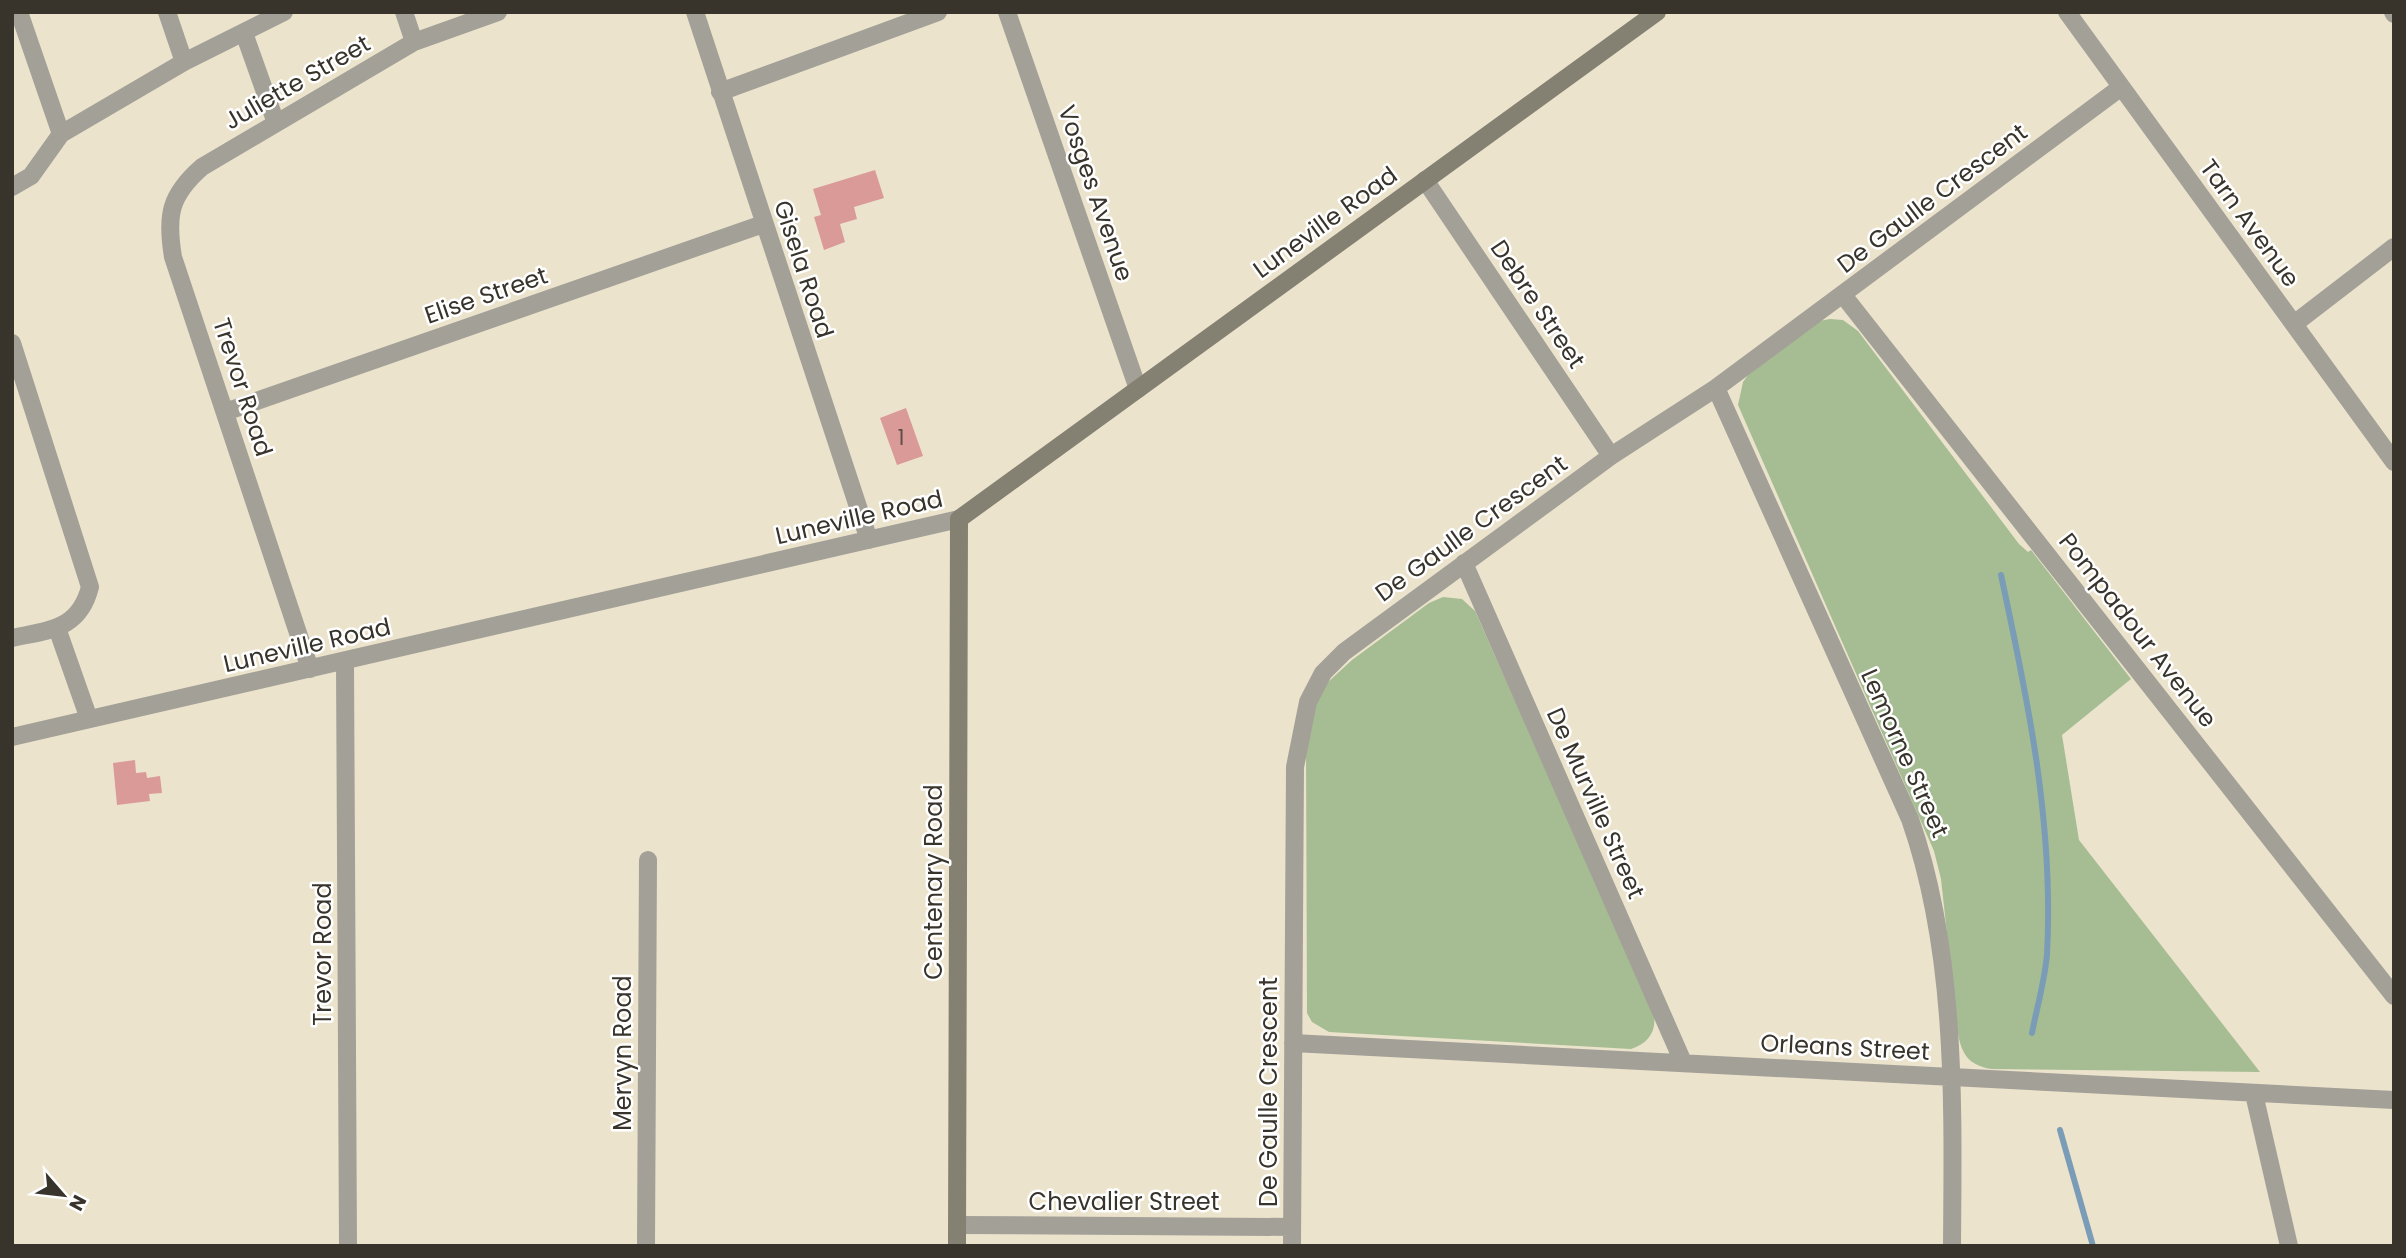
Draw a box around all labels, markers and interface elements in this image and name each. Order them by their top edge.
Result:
street label: Juliette Street [218,27,376,137]
street label: Vosges Avenue [1050,101,1142,285]
street label: De Gaulle Crescent [1830,116,2034,280]
street label: Tarn Avenue [2193,153,2307,293]
street label: Luneville Road [1246,158,1404,286]
street label: Gisela Road [766,196,842,342]
street label: Debre Street [1483,233,1593,375]
street label: Elise Street [420,259,552,331]
street label: Trevor Road [205,314,281,460]
house number: 1 [898,423,904,452]
street label: De Gaulle Crescent [1368,447,1574,609]
street label: Luneville Road [772,482,946,552]
street label: Pompadour Avenue [2051,526,2225,734]
street label: Luneville Road [220,610,394,680]
street label: Lemorne Street [1853,664,1957,842]
street label: De Murville Street [1539,702,1653,904]
street label: Centenary Road [917,784,950,980]
street label: Trevor Road [306,882,339,1026]
street label: Mervyn Road [606,975,639,1131]
street label: De Gaulle Crescent [1252,977,1285,1207]
street label: Orleans Street [1760,1026,1930,1068]
north arrow [28,1160,98,1230]
street label: Chevalier Street [1029,1185,1219,1218]
text: N [62,1190,93,1215]

